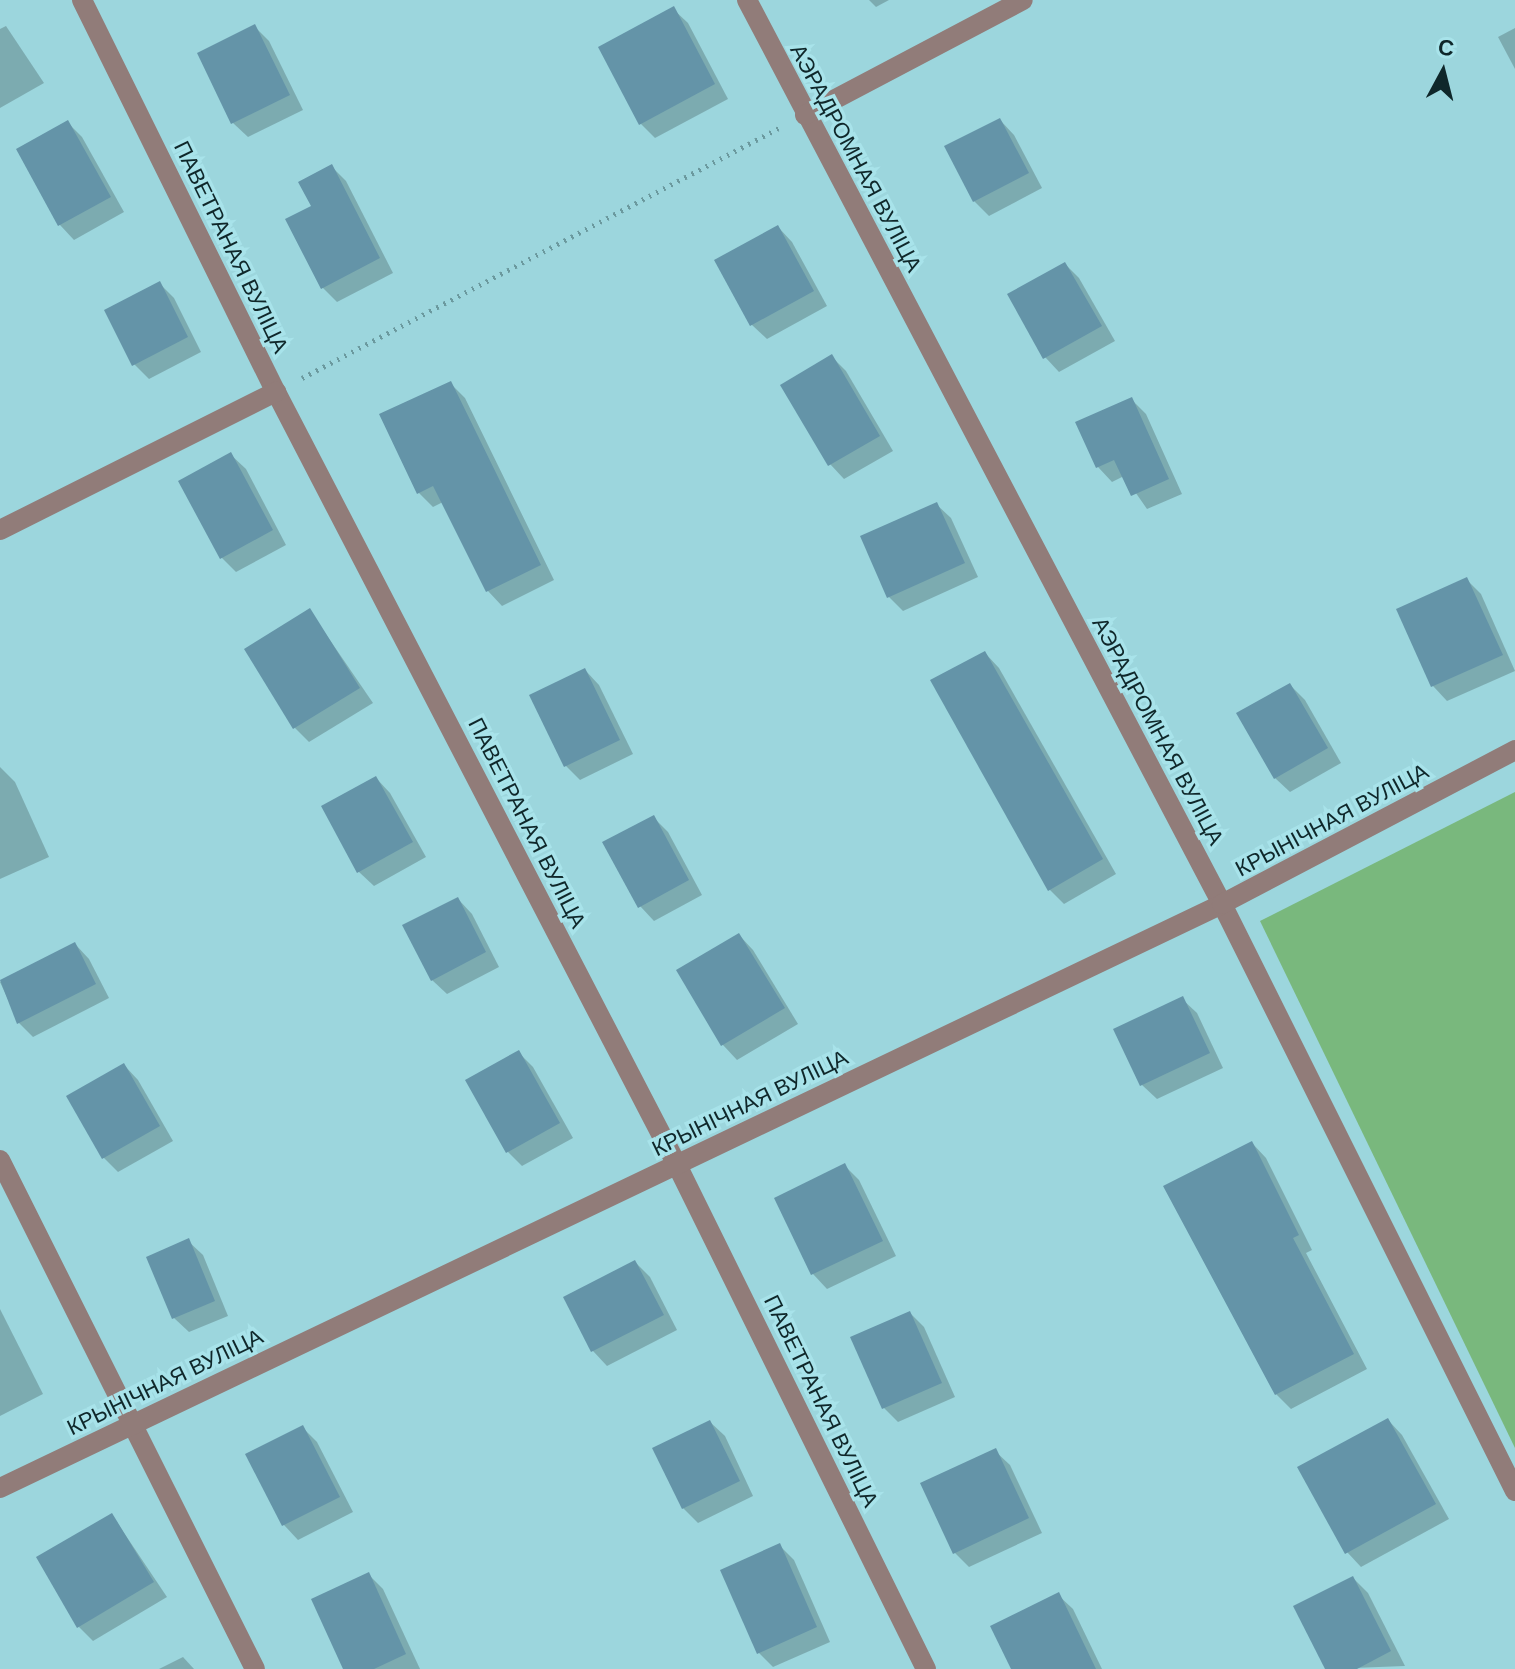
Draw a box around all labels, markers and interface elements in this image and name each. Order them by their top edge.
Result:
north arrow [1403,32,1483,112]
text: С [1437,34,1455,61]
street label: АЭРАДРОМНАЯ ВУЛІЦА [785,39,927,277]
street label: ПАВЕТРАНАЯ ВУЛІЦА [168,137,294,357]
street label: АЭРАДРОМНАЯ ВУЛІЦА [1087,612,1229,850]
street label: ПАВЕТРАНАЯ ВУЛІЦА [462,713,592,933]
street label: КРЫНІЧНАЯ ВУЛІЦА [1231,758,1433,882]
street label: КРЫНІЧНАЯ ВУЛІЦА [648,1044,852,1162]
street label: ПАВЕТРАНАЯ ВУЛІЦА [758,1291,884,1511]
street label: КРЫНІЧНАЯ ВУЛІЦА [63,1323,267,1441]

